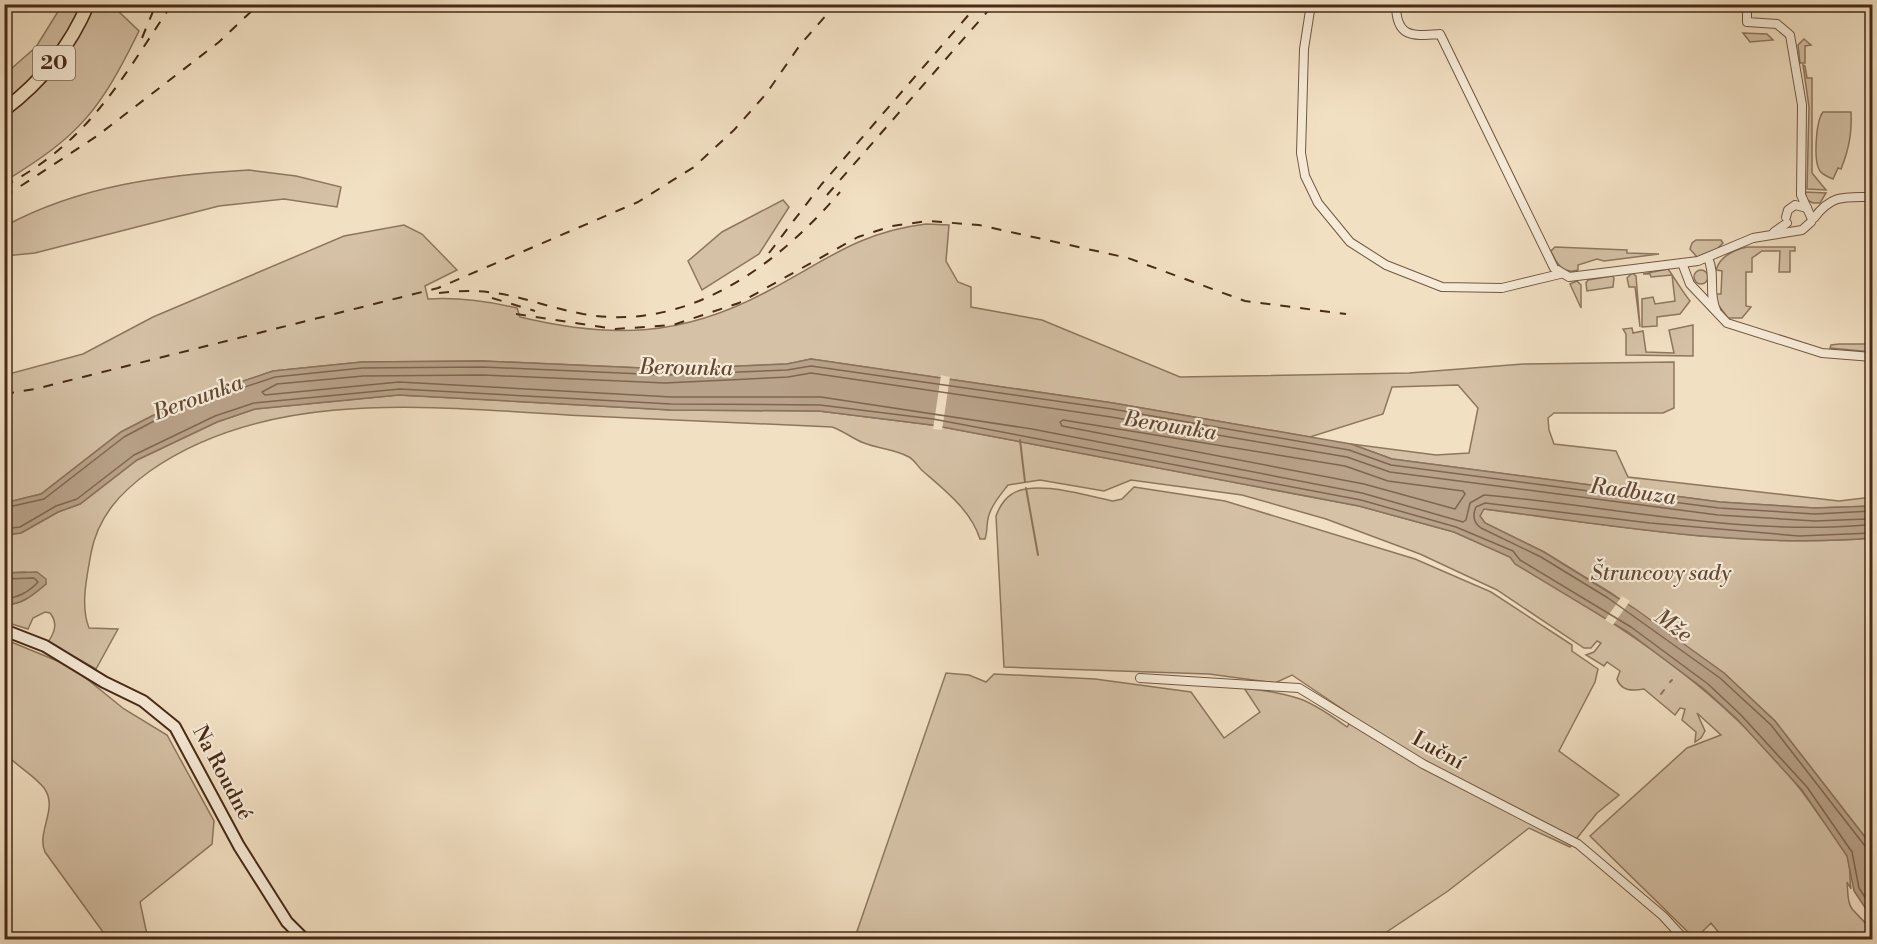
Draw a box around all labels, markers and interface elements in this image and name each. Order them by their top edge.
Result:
road number: 20 [33,46,75,80]
water label: Berounka [638,354,734,382]
water label: Berounka [148,369,247,427]
water label: Berounka [1121,405,1219,447]
water label: Radbuza [1587,472,1679,512]
park label: Štruncovy sady [1591,558,1732,587]
water label: Mže [1649,603,1697,649]
street label: Na Roudné [186,721,258,825]
street label: Luční [1407,726,1470,776]

